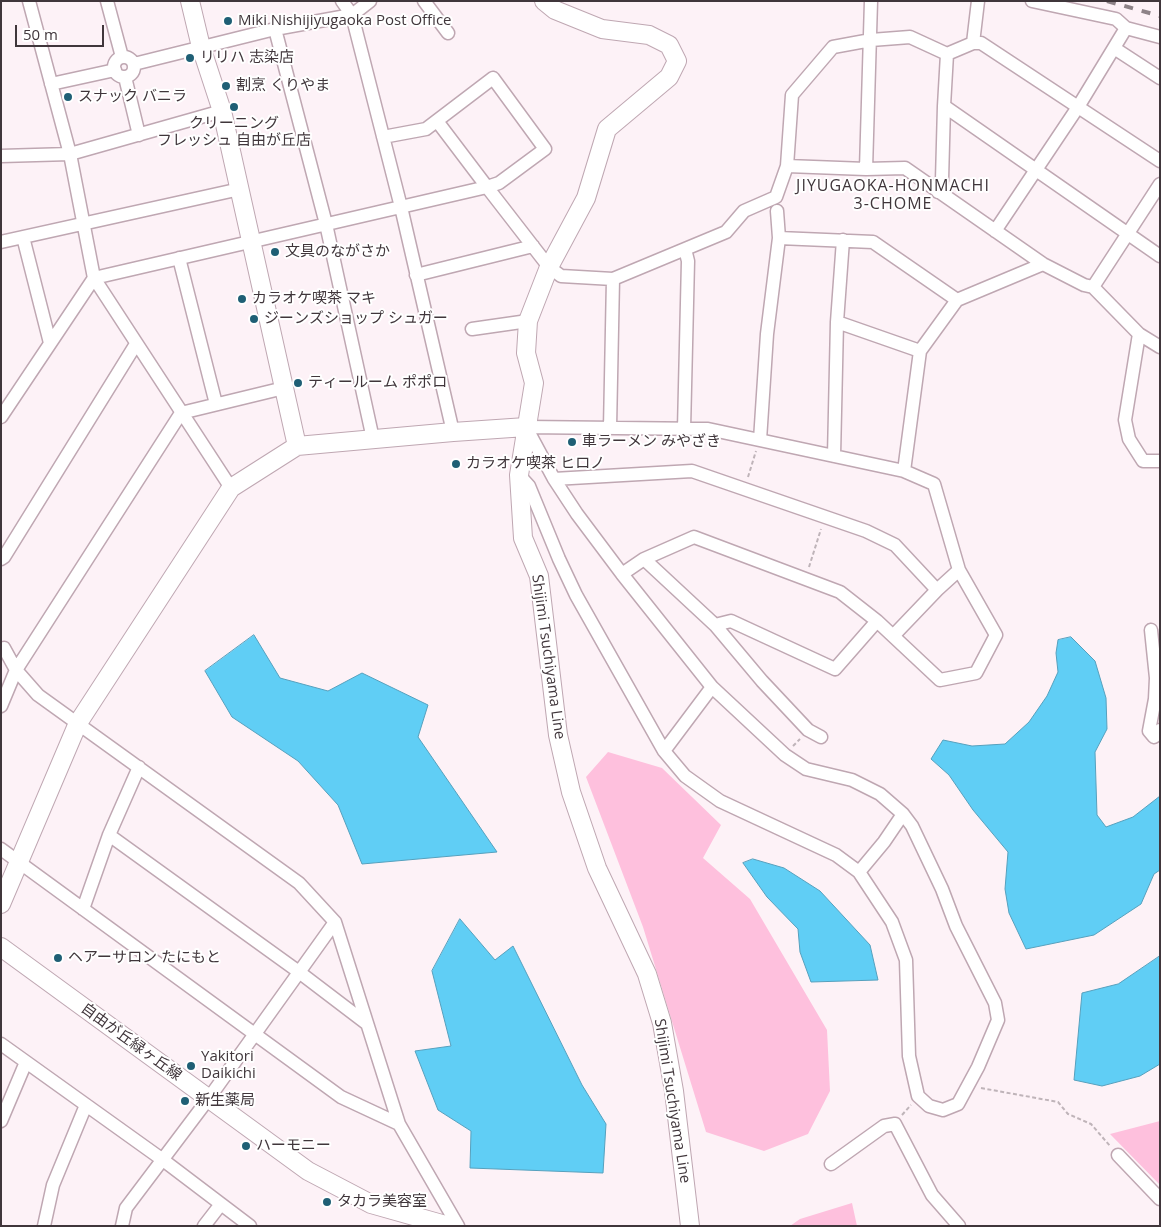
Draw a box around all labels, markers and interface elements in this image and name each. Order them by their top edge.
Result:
place label: Miki Nishijiyugaoka Post Office [238,12,452,30]
scale bar [18,15,106,47]
marker: Miki Nishijiyugaoka Post Office [222,15,234,27]
text: 50 m [23,24,58,44]
place label: リリハ 志染店 [200,49,294,67]
marker: リリハ 志染店 [184,52,196,64]
place label: 割烹 くりやま [236,77,330,95]
marker: 割烹 くりやま [220,80,232,92]
place label: スナック バニラ [78,88,187,106]
marker: スナック バニラ [62,91,74,103]
marker: クリーニング フレッシュ 自由が丘店 [228,101,240,113]
place label: クリーニング フレッシュ 自由が丘店 [157,115,311,150]
district label: JIYUGAOKA-HONMACHI 3-CHOME [794,176,992,214]
place label: 文具のながさか [285,243,390,261]
marker: 文具のながさか [269,246,281,258]
place label: カラオケ喫茶 マキ [252,290,376,308]
marker: カラオケ喫茶 マキ [236,293,248,305]
place label: ジーンズショップ シュガー [264,310,448,328]
marker: ジーンズショップ シュガー [248,313,260,325]
place label: ティールーム ポポロ [308,374,447,392]
marker: ティールーム ポポロ [292,377,304,389]
place label: 車ラーメン みやざき [582,433,721,451]
marker: 車ラーメン みやざき [566,436,578,448]
place label: カラオケ喫茶 ヒロノ [466,455,605,473]
marker: カラオケ喫茶 ヒロノ [450,458,462,470]
street label: Shijimi Tsuchiyama Line [528,573,568,741]
place label: ヘアーサロン たにもと [68,949,221,967]
marker: ヘアーサロン たにもと [52,952,64,964]
street label: 自由が丘緑ヶ丘線 [77,999,185,1085]
street label: Shijimi Tsuchiyama Line [650,1017,694,1185]
place label: Yakitori Daikichi [201,1048,256,1083]
marker: Yakitori Daikichi [185,1060,197,1072]
place label: 新生薬局 [195,1092,255,1110]
marker: 新生薬局 [179,1095,191,1107]
place label: ハーモニー [256,1137,331,1155]
marker: ハーモニー [240,1140,252,1152]
place label: タカラ美容室 [337,1193,427,1211]
marker: タカラ美容室 [321,1196,333,1208]

